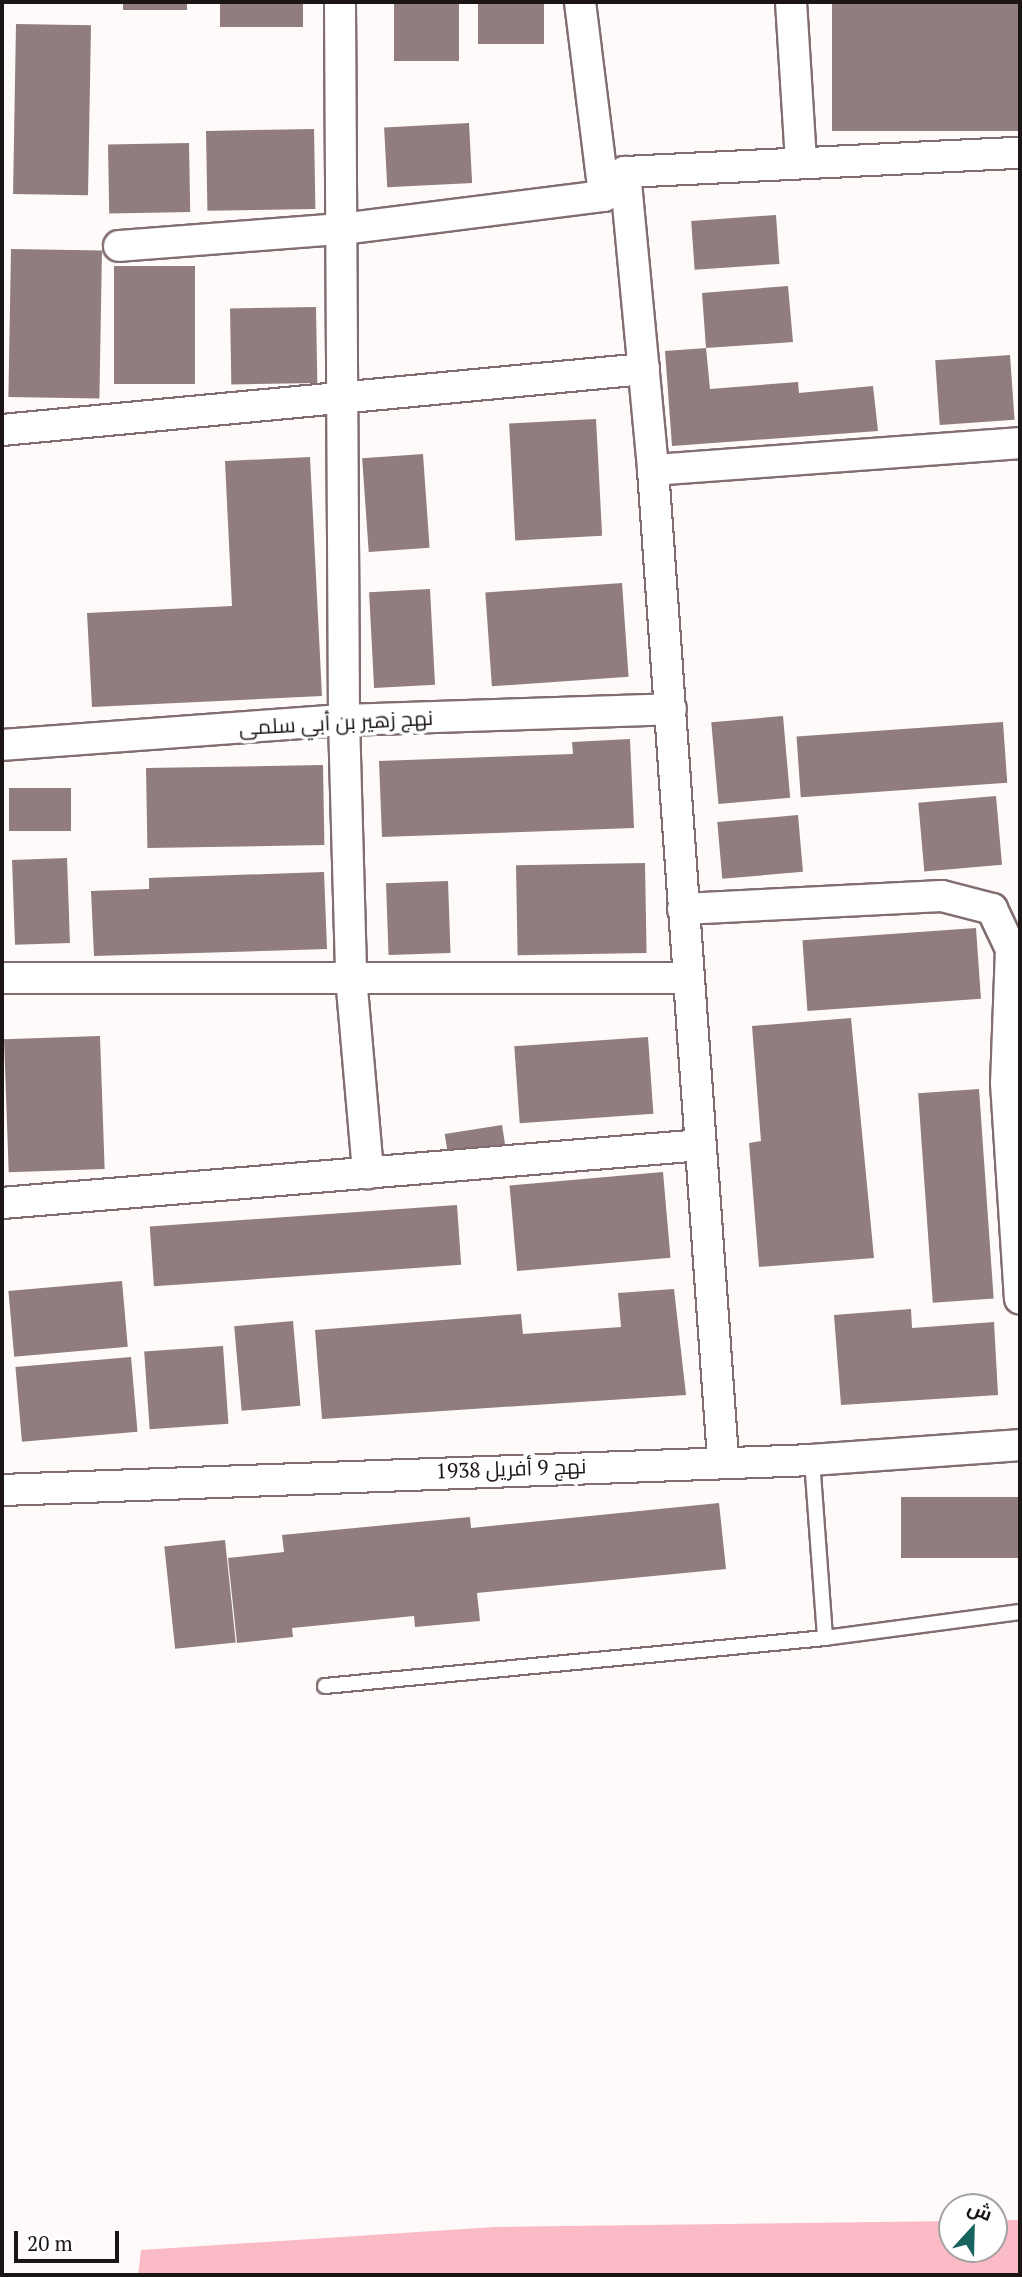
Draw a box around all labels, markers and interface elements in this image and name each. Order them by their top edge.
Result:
street label: نهج زهير بن أبي سلمى [238,704,434,740]
street label: نهج 9 أفريل 1938 [435,1453,587,1483]
north arrow [938,2193,1008,2263]
text: ش [964,2194,996,2226]
scale bar [18,2218,122,2262]
text: 20 m [27,2229,73,2257]

